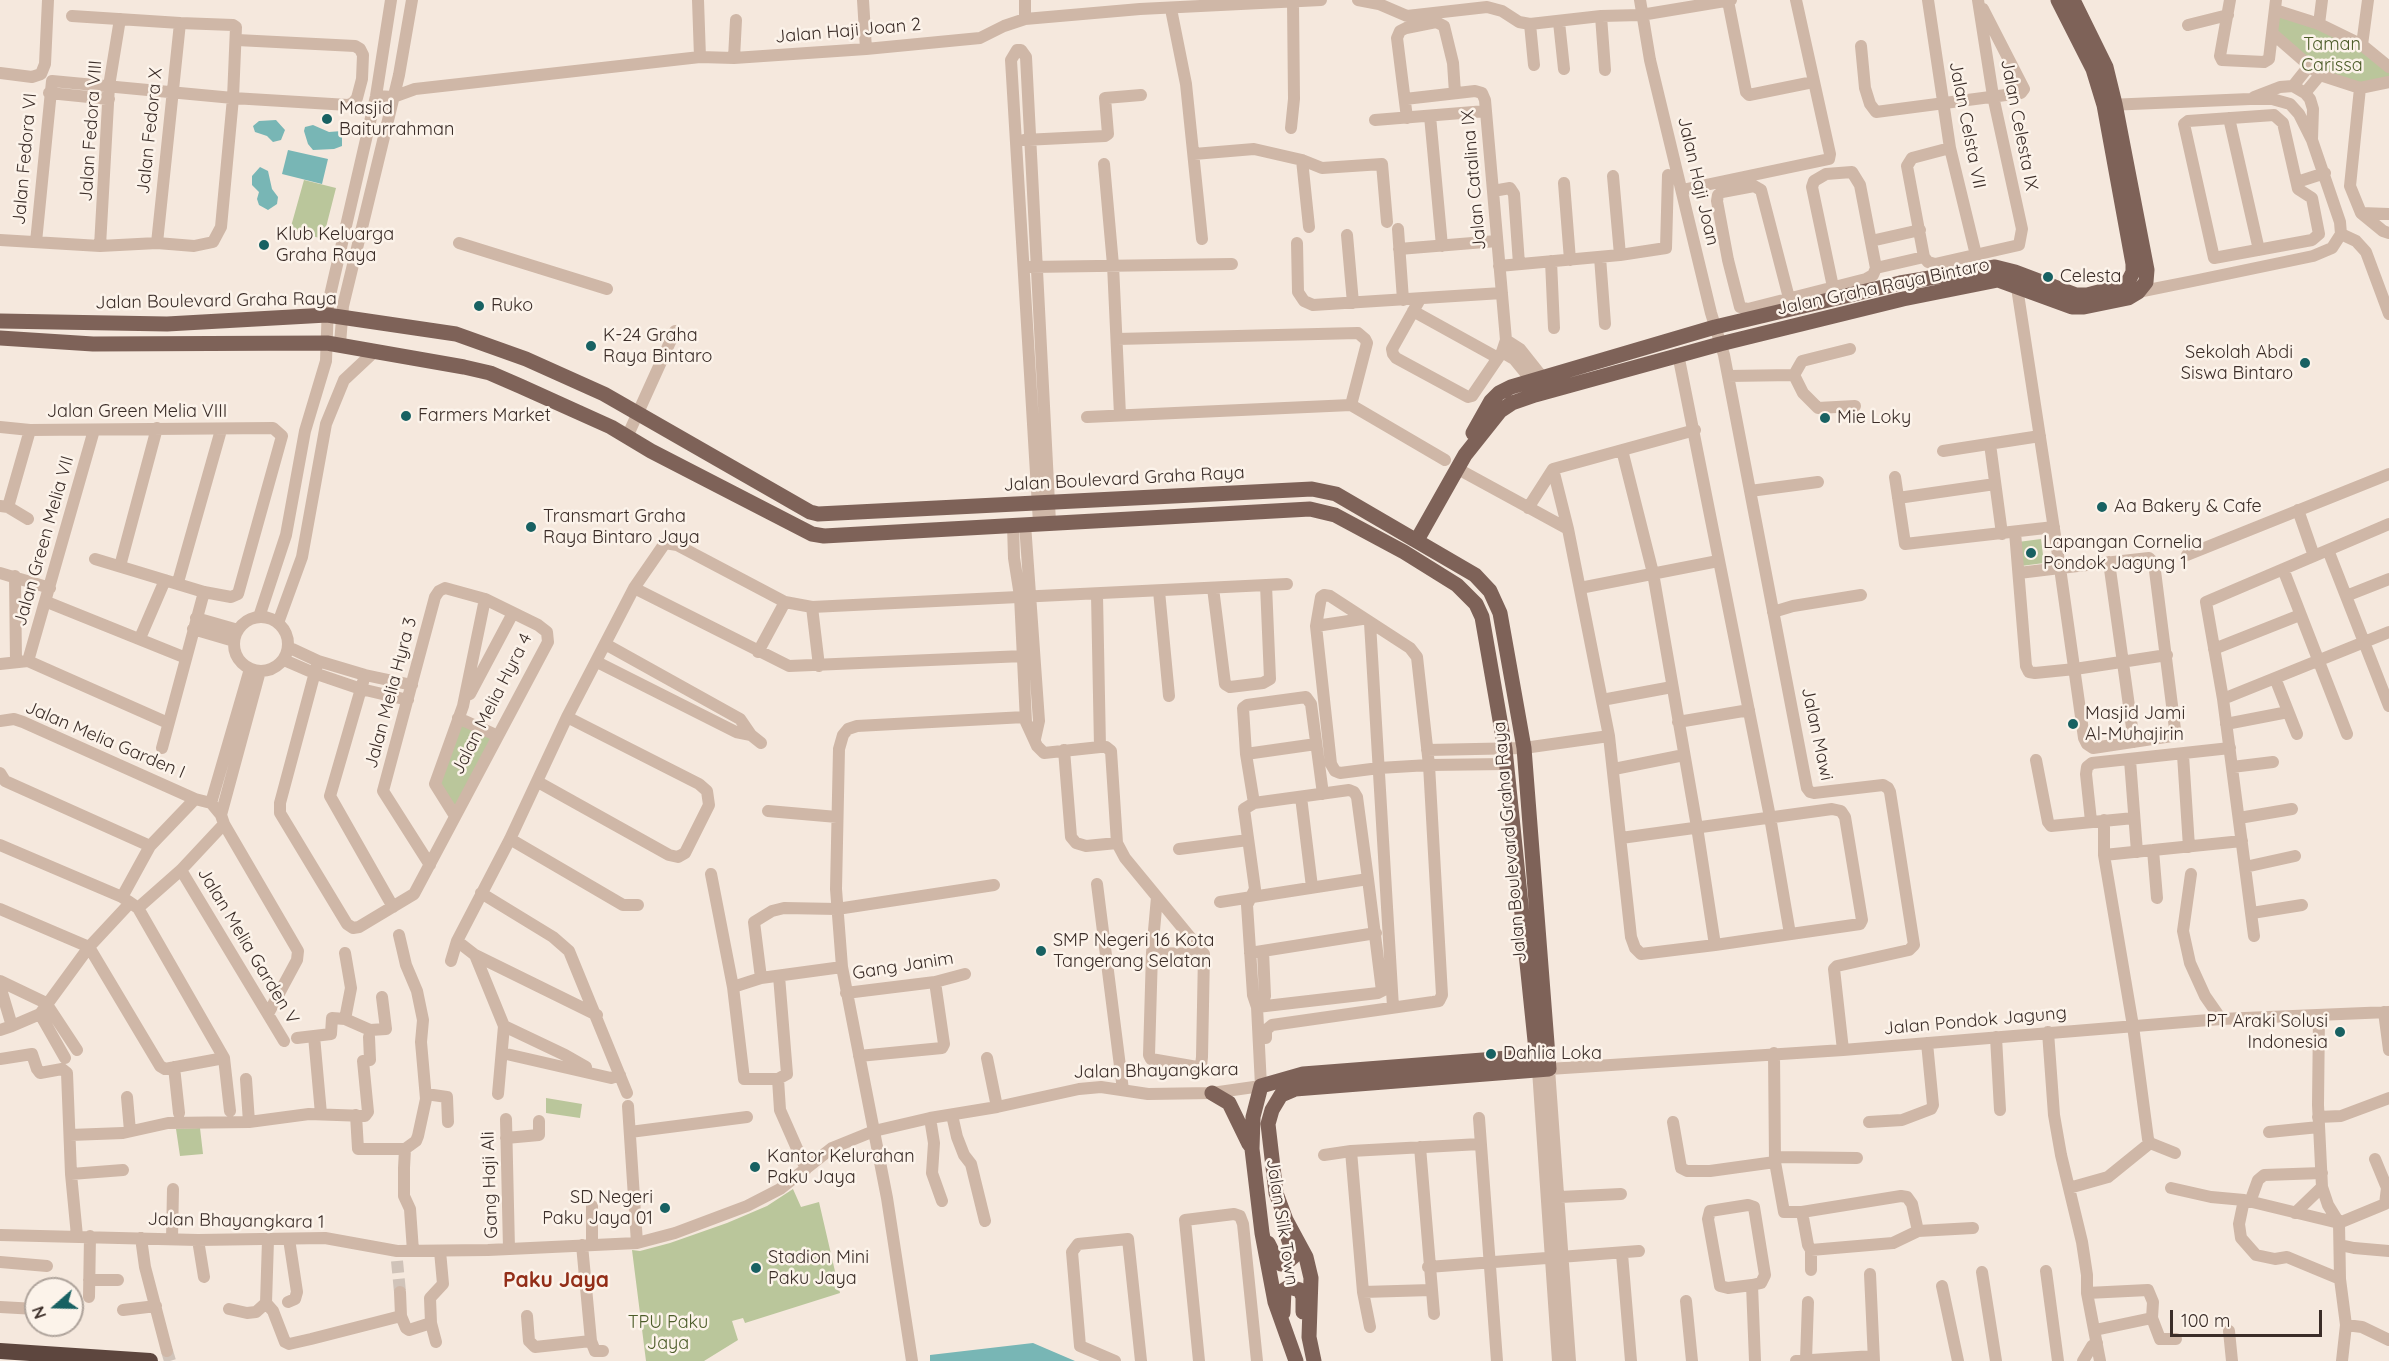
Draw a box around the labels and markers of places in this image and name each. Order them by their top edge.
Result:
place label: Masjid Baiturrahman [339,98,454,140]
marker: Masjid Baiturrahman [320,112,334,126]
place label: Klub Keluarga Graha Raya [276,224,394,266]
marker: Klub Keluarga Graha Raya [257,238,271,252]
place label: Celesta [2060,266,2122,288]
marker: Celesta [2041,270,2055,284]
place label: Ruko [491,295,533,317]
marker: Ruko [472,299,486,313]
place label: K-24 Graha Raya Bintaro [603,325,712,368]
marker: K-24 Graha Raya Bintaro [584,339,598,353]
place label: Sekolah Abdi Siswa Bintaro [2181,342,2293,385]
marker: Sekolah Abdi Siswa Bintaro [2298,356,2312,370]
place label: Farmers Market [418,405,551,427]
place label: Mie Loky [1837,407,1911,429]
marker: Farmers Market [399,409,413,423]
marker: Mie Loky [1818,411,1832,425]
place label: Aa Bakery & Cafe [2114,496,2262,518]
marker: Aa Bakery & Cafe [2095,500,2109,514]
place label: Transmart Graha Raya Bintaro Jaya [543,506,700,548]
marker: Transmart Graha Raya Bintaro Jaya [524,520,538,534]
place label: Lapangan Cornelia Pondok Jagung 1 [2043,532,2202,574]
marker: Lapangan Cornelia Pondok Jagung 1 [2024,546,2038,560]
place label: Masjid Jami Al-Muhajirin [2085,703,2185,746]
marker: Masjid Jami Al-Muhajirin [2066,717,2080,731]
place label: SMP Negeri 16 Kota Tangerang Selatan [1053,930,1214,972]
marker: SMP Negeri 16 Kota Tangerang Selatan [1034,944,1048,958]
place label: PT Araki Solusi Indonesia [2206,1011,2328,1054]
marker: PT Araki Solusi Indonesia [2333,1025,2347,1039]
place label: Dahlia Loka [1503,1043,1602,1065]
marker: Dahlia Loka [1484,1047,1498,1061]
place label: Kantor Kelurahan Paku Jaya [767,1146,915,1188]
marker: Kantor Kelurahan Paku Jaya [748,1160,762,1174]
place label: SD Negeri Paku Jaya 01 [542,1187,653,1230]
marker: SD Negeri Paku Jaya 01 [658,1201,672,1215]
place label: Stadion Mini Paku Jaya [768,1247,869,1290]
marker: Stadion Mini Paku Jaya [749,1261,763,1275]

